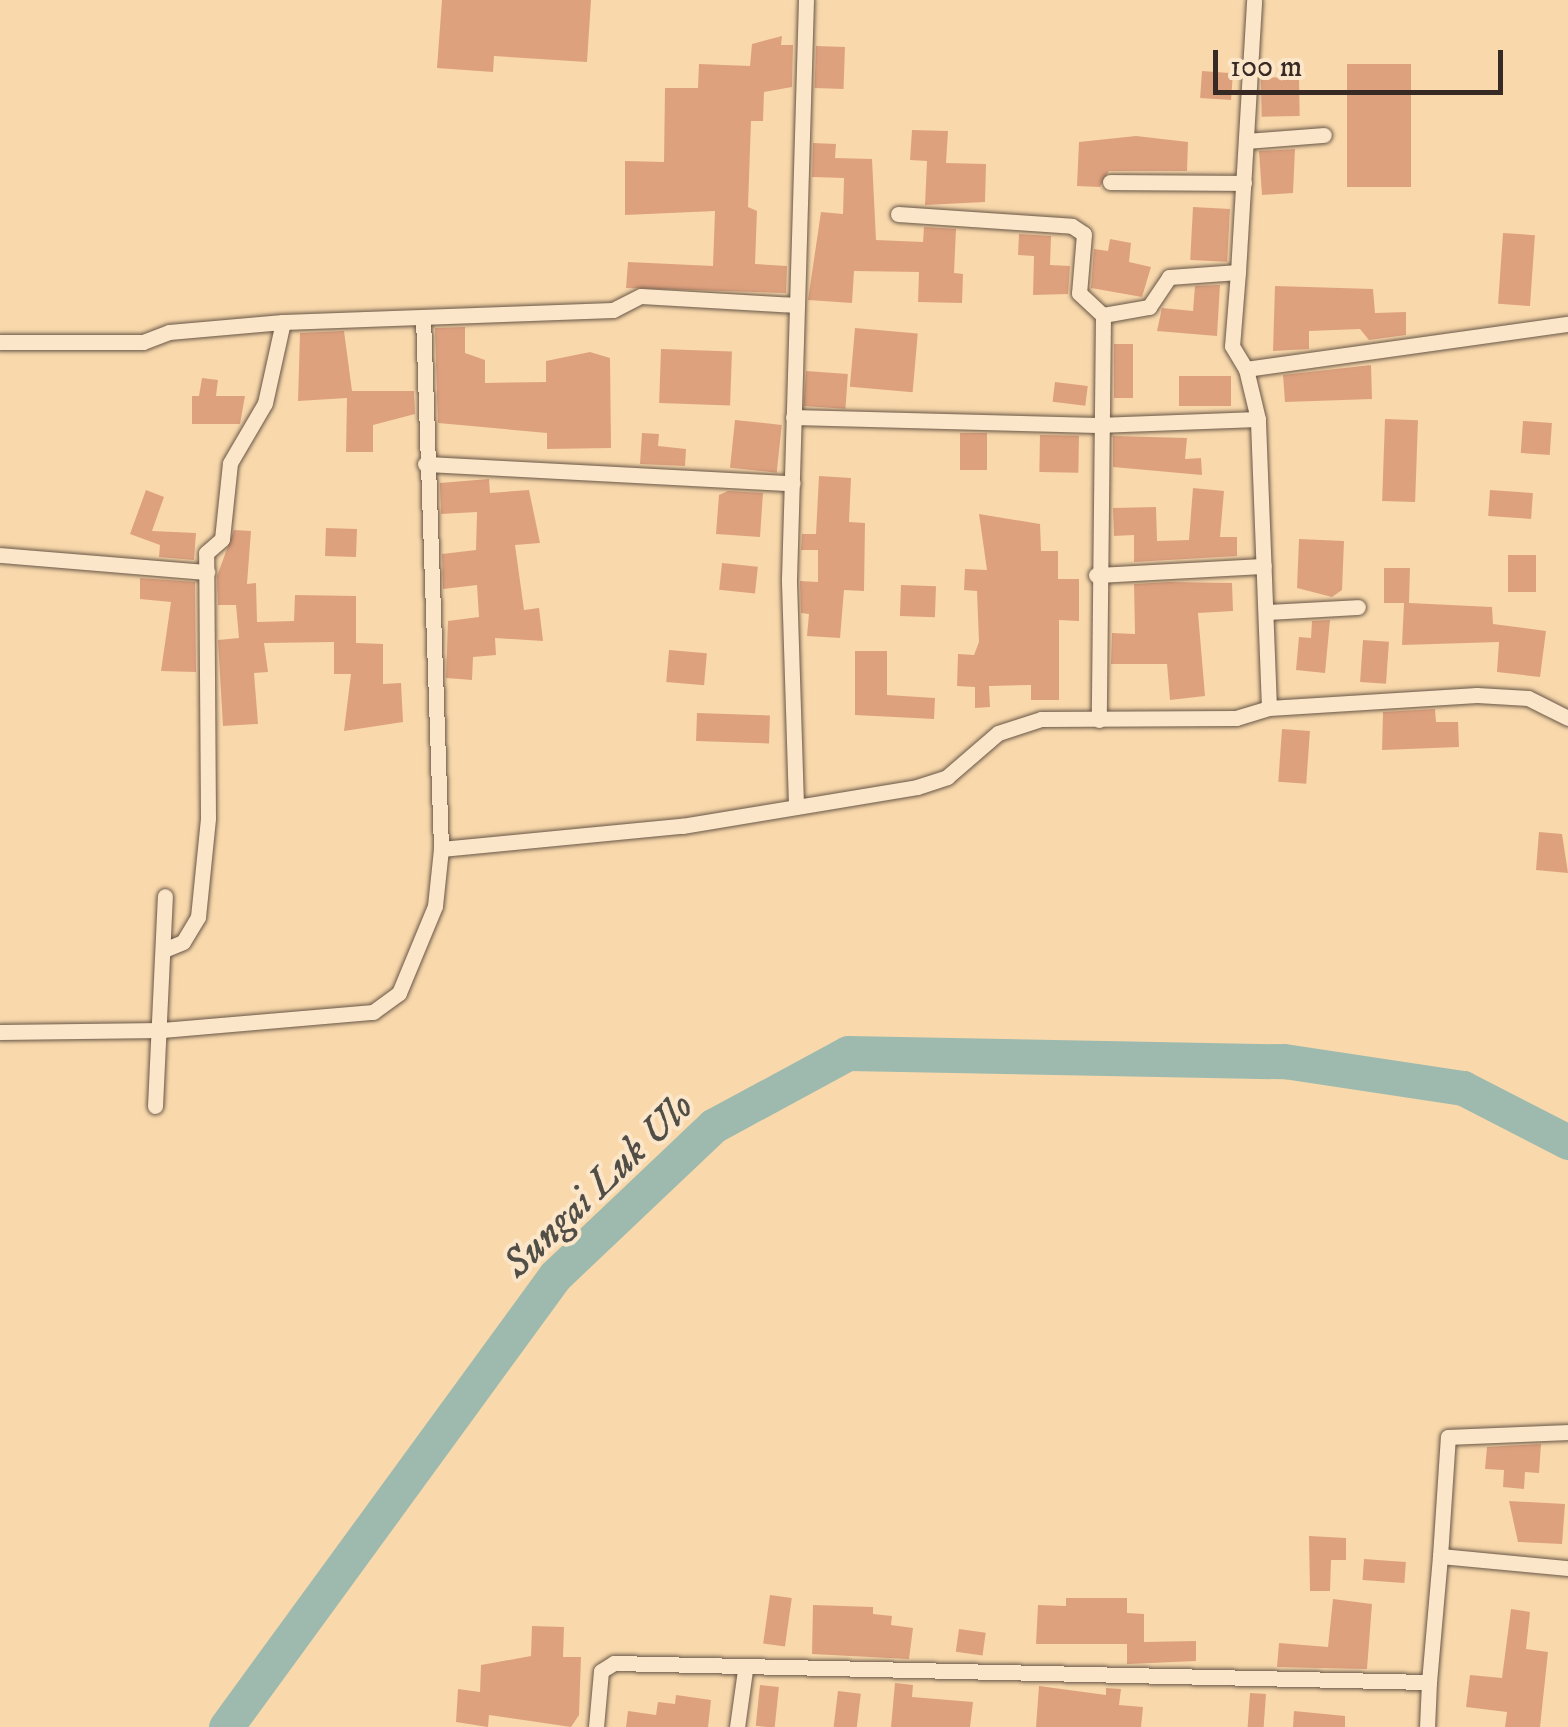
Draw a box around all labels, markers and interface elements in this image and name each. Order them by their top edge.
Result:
scale bar [1218,30,1508,92]
text: 100 m [1230,49,1302,86]
water label: Sungai Luk Ulo [494,1083,704,1289]

